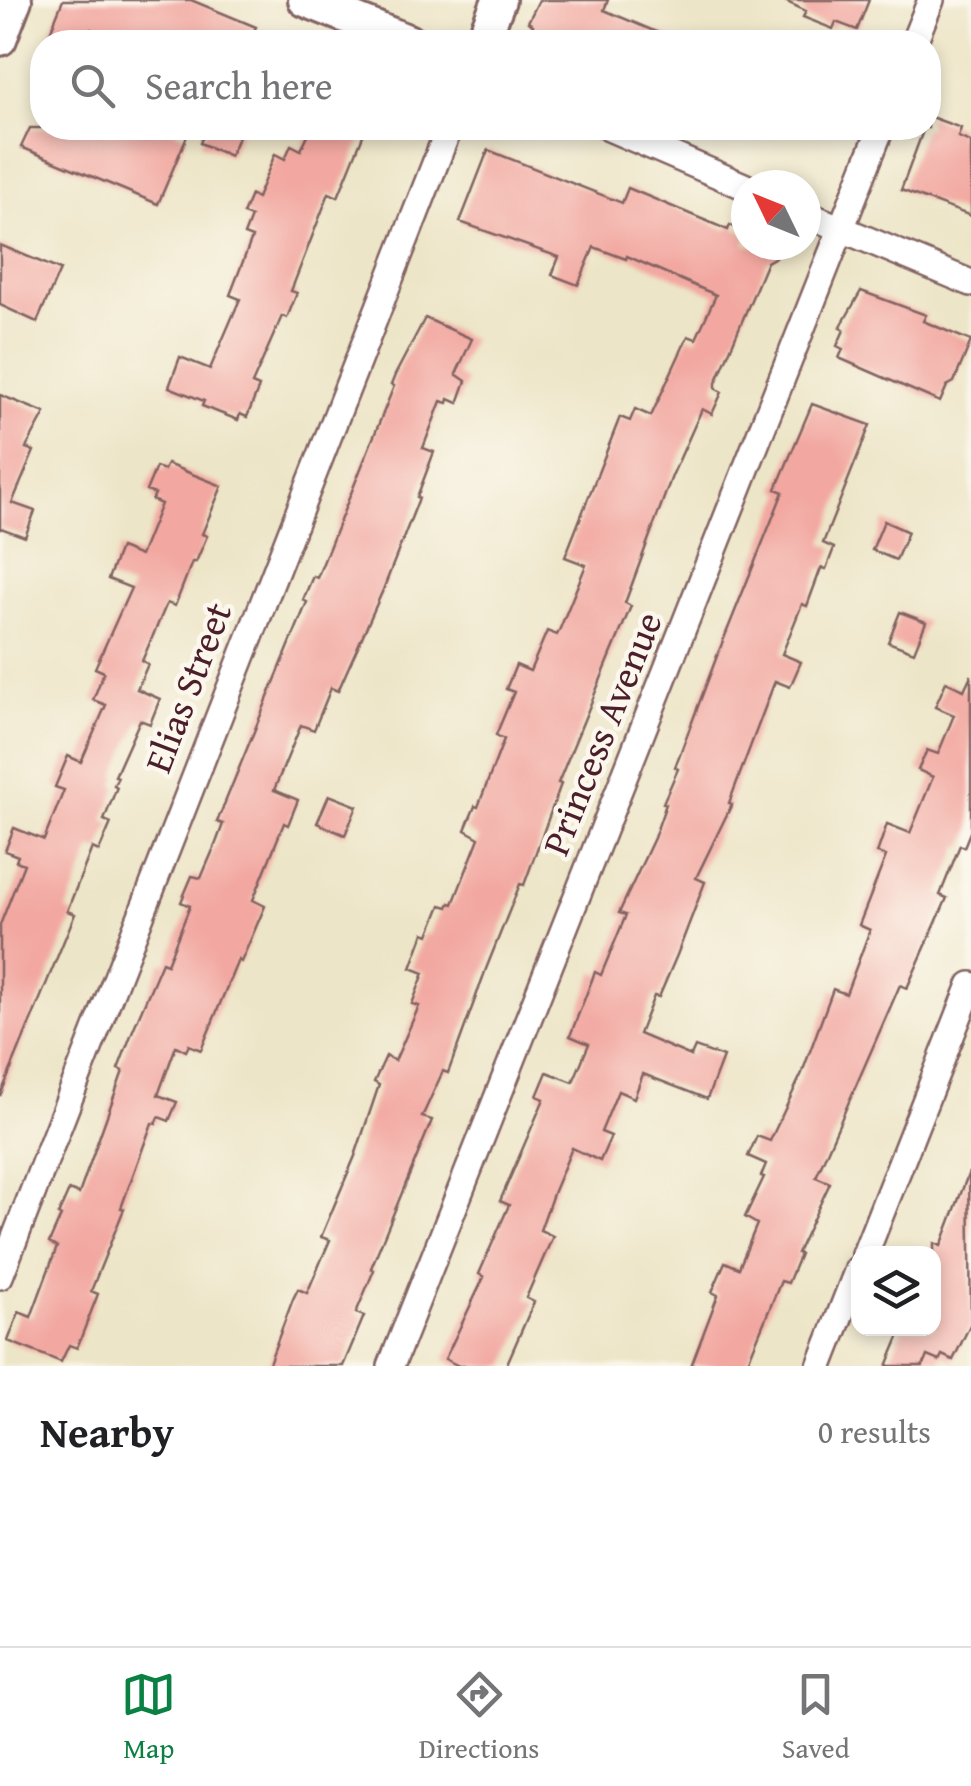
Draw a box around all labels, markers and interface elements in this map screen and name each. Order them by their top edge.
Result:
search box [30,30,941,140]
text: Search here [145,57,333,113]
icon: search [65,58,120,113]
north arrow [731,170,821,260]
street label: Elias Street [129,594,245,780]
street label: Princess Avenue [527,603,675,863]
map controls [851,1246,941,1336]
button: layers [851,1246,941,1336]
text: Nearby [40,1401,174,1462]
text: 0 results [818,1408,931,1455]
tab: Map [121,1667,176,1768]
tab: Directions [419,1667,539,1768]
tab: Saved [782,1667,850,1768]

